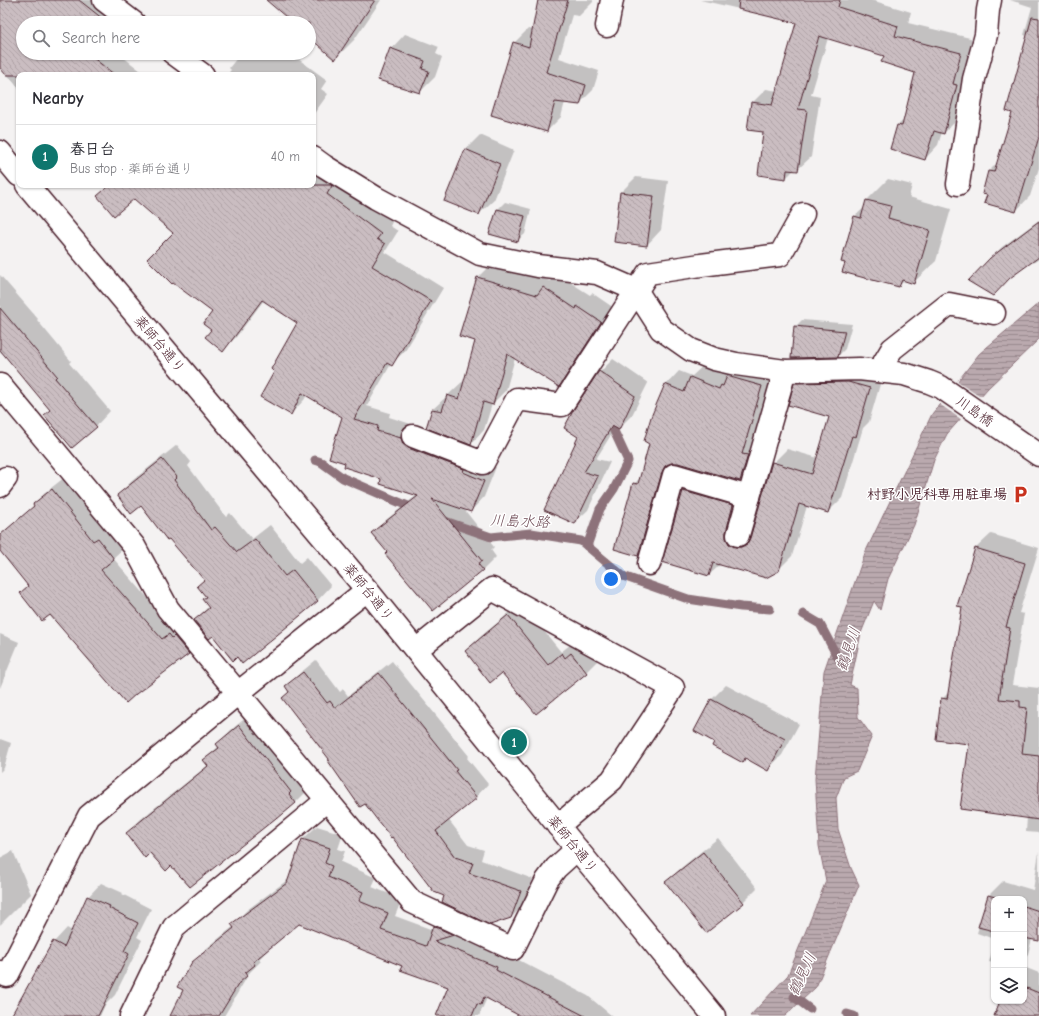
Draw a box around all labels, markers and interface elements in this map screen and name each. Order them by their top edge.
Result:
search box [16,16,316,60]
icon: search [30,27,52,49]
text: Search here [62,29,140,47]
text: Nearby [32,89,83,108]
text: 春日台 [70,140,115,158]
text: 1 [42,149,48,164]
text: 40 m [271,149,300,164]
text: Bus stop · 薬師台通り [70,161,193,176]
street label: 薬師台通り [131,312,189,377]
street label: 川島橋 [953,392,997,430]
parking icon: 村野小児科専用駐車場 [1010,484,1030,504]
place label: 村野小児科専用駐車場 [867,486,1007,503]
water label: 川島水路 [490,511,551,531]
street label: 薬師台通り [340,560,397,625]
your location [601,569,621,589]
water label: 鶴見川 [832,625,864,673]
pin: 1 [501,727,527,757]
street label: 薬師台通り [544,812,601,877]
map controls [991,896,1027,1004]
button: + [991,896,1027,932]
button: − [991,932,1027,968]
water label: 鶴見川 [784,950,820,998]
button: layers [991,968,1027,1004]

